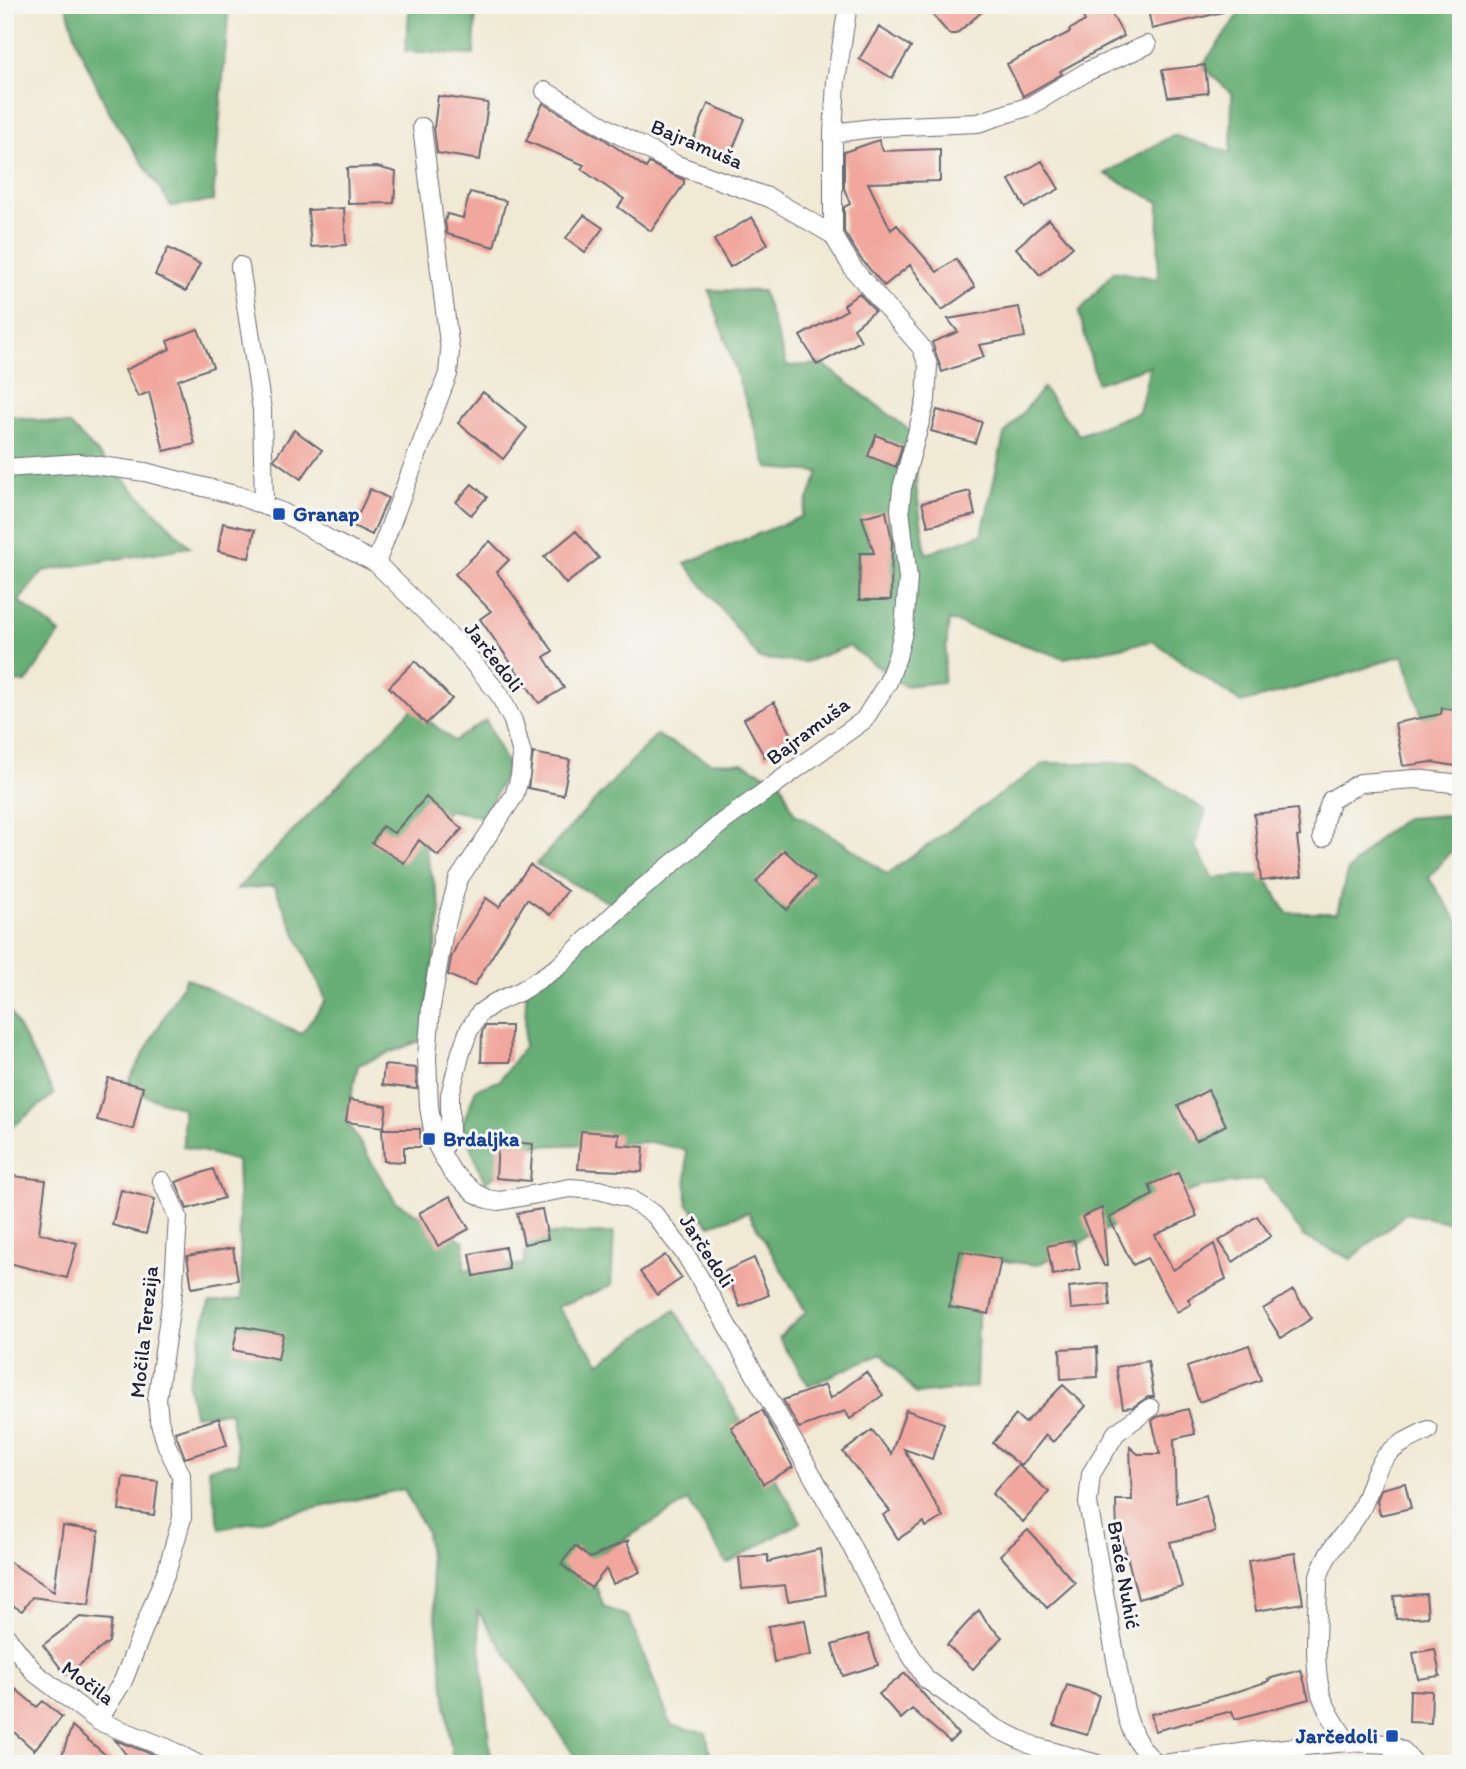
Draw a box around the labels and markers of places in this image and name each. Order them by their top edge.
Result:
place label: Granap [293,501,359,527]
marker: Granap [271,506,287,522]
place label: Brdaljka [443,1126,520,1152]
marker: Brdaljka [421,1131,437,1147]
place label: Jarčedoli [1295,1723,1378,1748]
marker: Jarčedoli [1384,1728,1400,1744]

